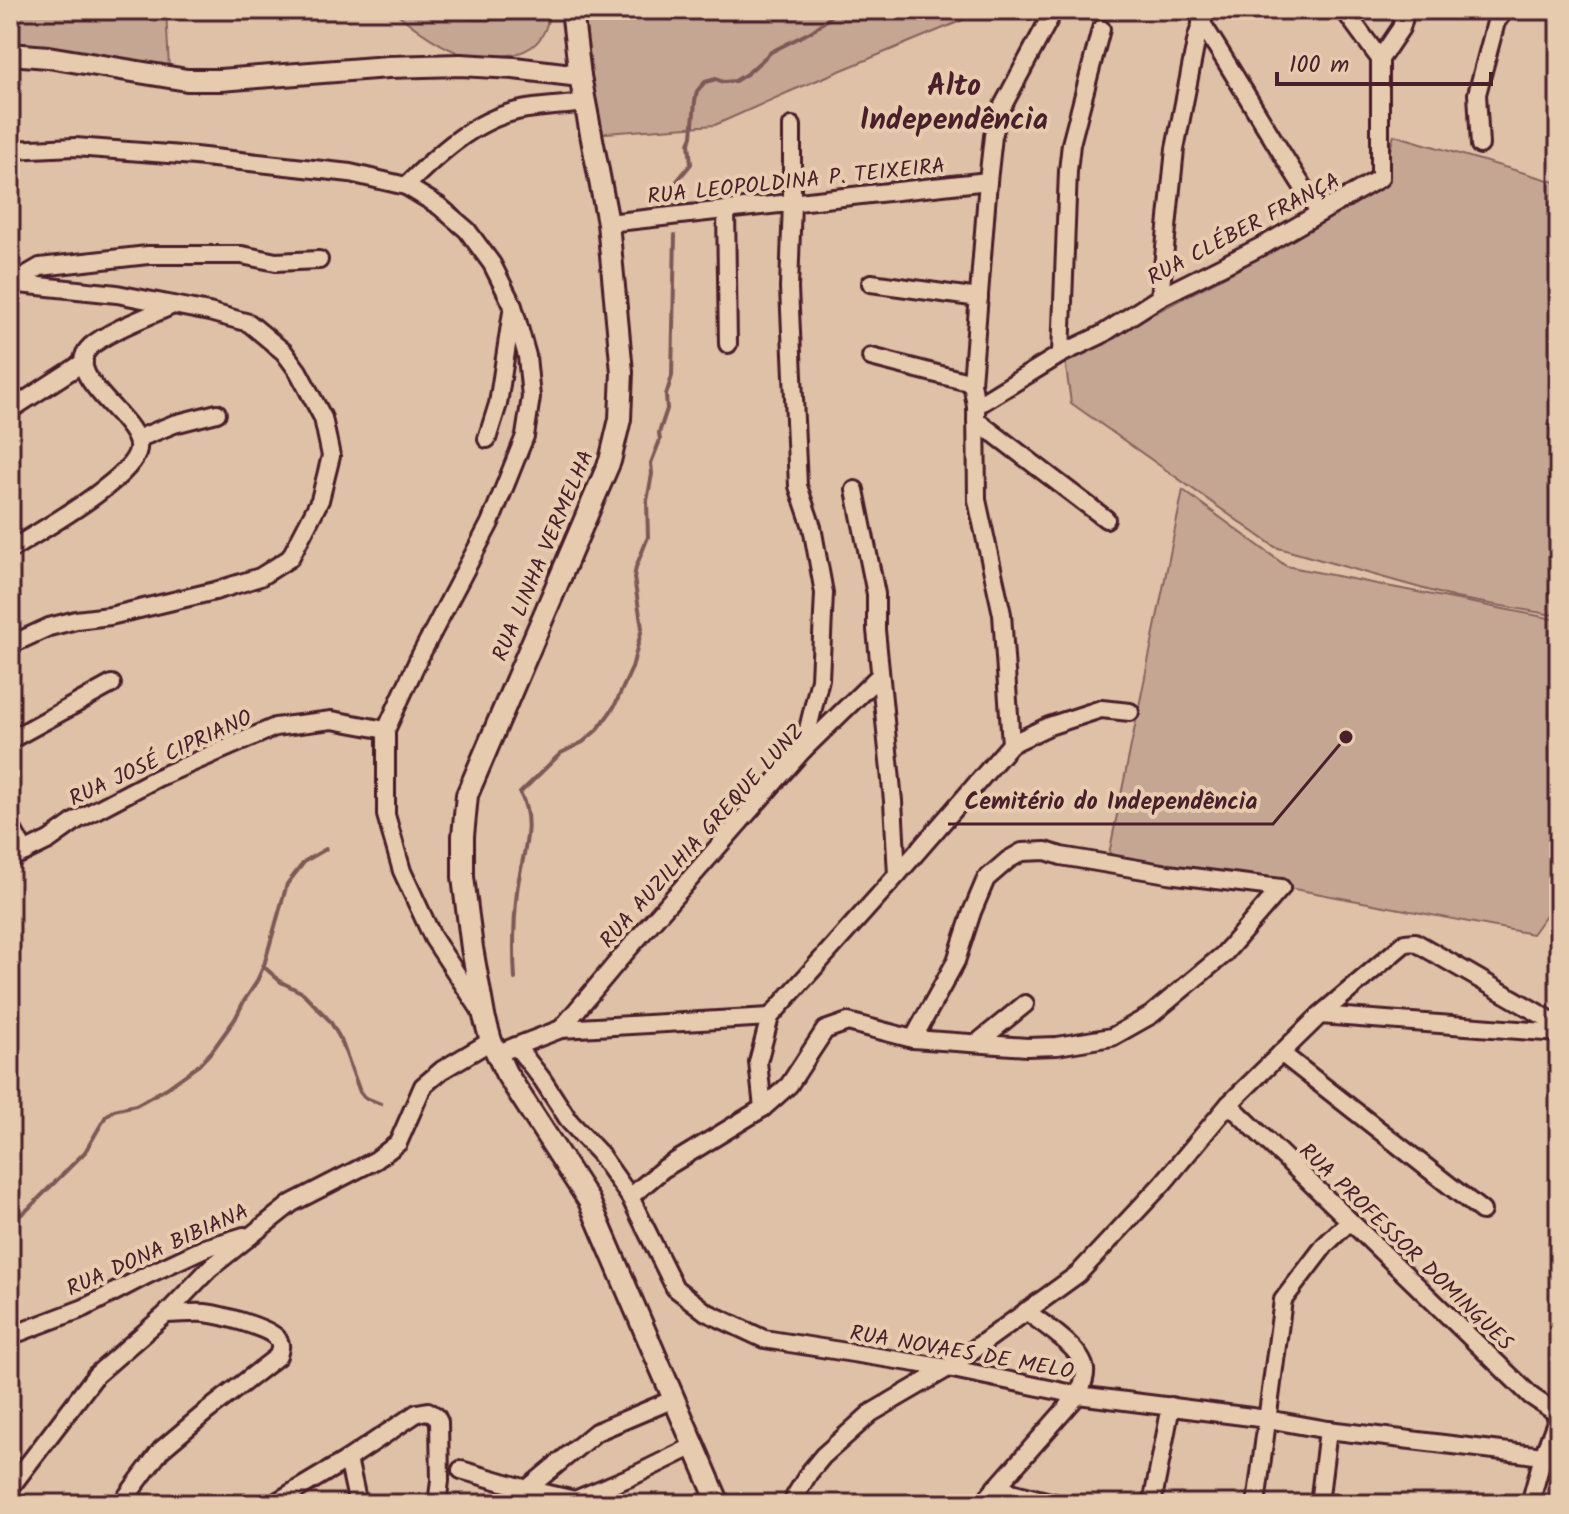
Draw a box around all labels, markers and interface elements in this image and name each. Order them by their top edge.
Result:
scale bar [1277,36,1491,86]
text: 100 m [1289,46,1349,85]
district label: Alto Independência [860,63,1048,145]
street label: RUA LEOPOLDINA P. TEIXEIRA [646,149,947,216]
street label: RUA CLÉBER FRANÇA [1141,165,1347,296]
street label: RUA LINHA VERMELHA [484,445,605,667]
street label: RUA JOSÉ CIPRIANO [64,701,259,817]
street label: RUA AUZILHIA GREQUE LUNZ [592,716,814,957]
callout: Cemitério do Independência [948,776,1273,824]
text: Cemitério do Independência [965,783,1258,822]
street label: RUA PROFESSOR DOMINGUES [1290,1135,1521,1360]
street label: RUA DONA BIBIANA [61,1195,255,1307]
street label: RUA NOVAES DE MELO [847,1317,1077,1390]

